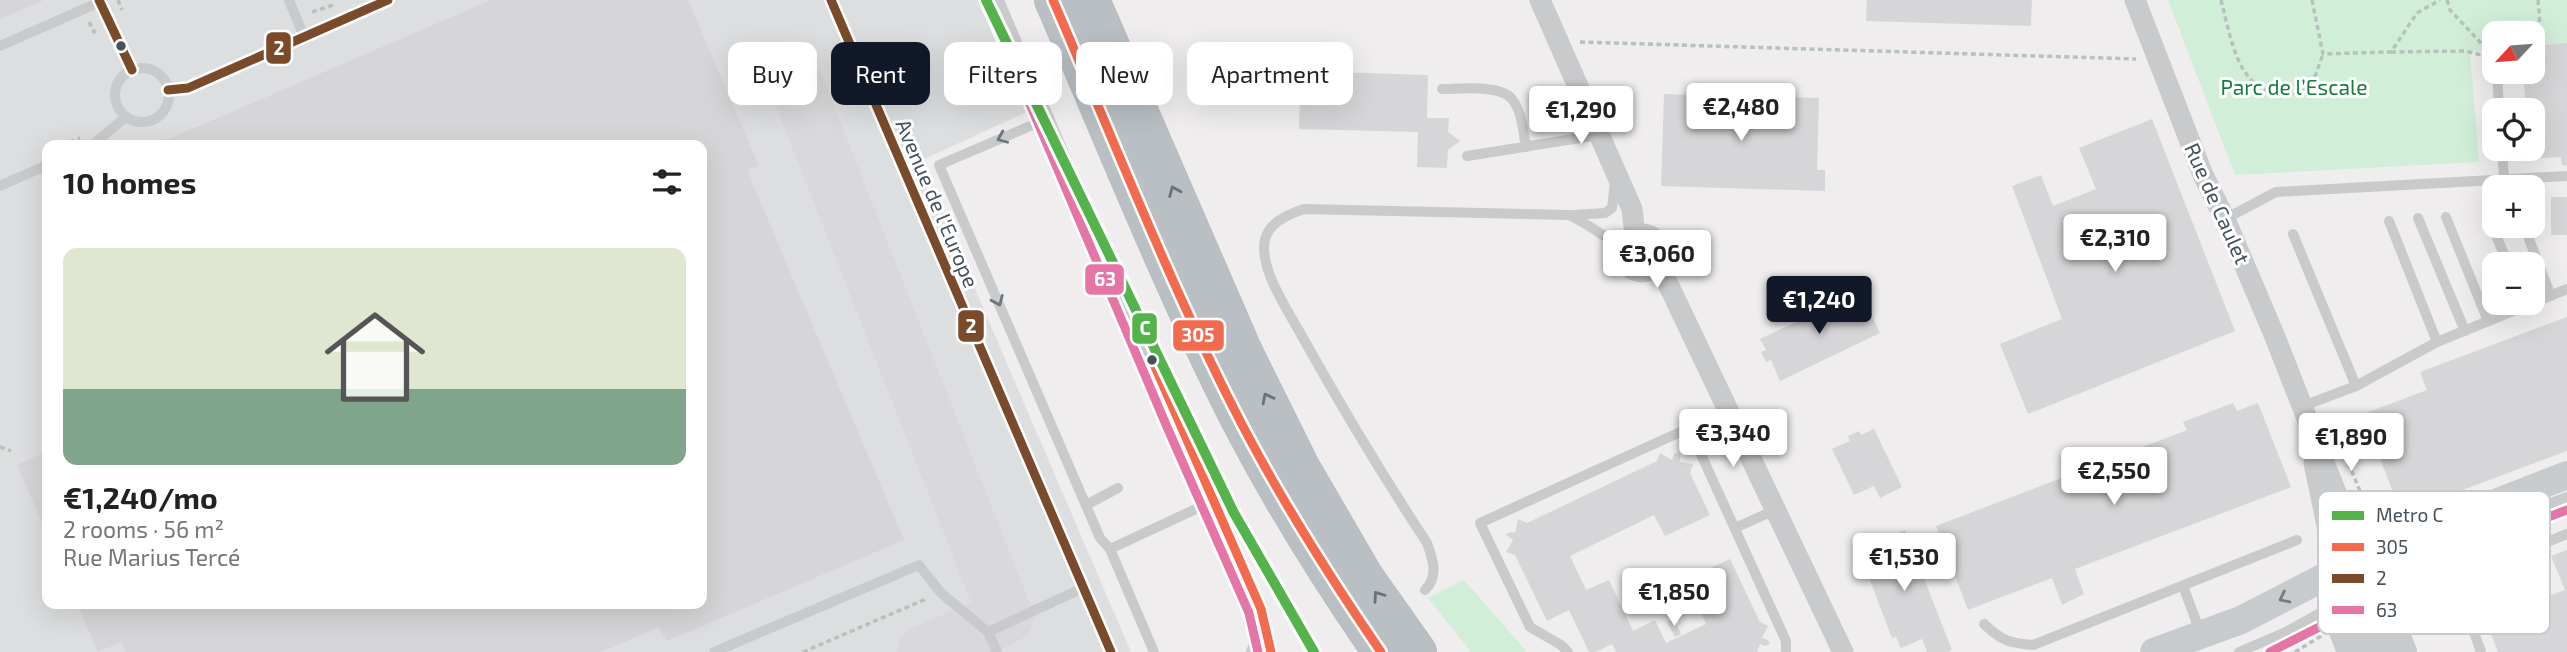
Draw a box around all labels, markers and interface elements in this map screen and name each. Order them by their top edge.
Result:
north arrow [2482,21,2544,84]
map controls [2482,21,2545,315]
line badge: 2 [265,31,292,65]
text: 2 [273,36,285,59]
unlabelled marker [114,39,128,53]
chip: Buy [728,42,817,105]
chip: Rent [831,42,930,105]
chip: Filters [944,42,1062,105]
chip: New [1076,42,1173,105]
chip: Apartment [1187,42,1353,105]
park label: Parc de l’Escale [2221,74,2368,99]
pin: €2,480 [1684,83,1798,143]
pin: €1,290 [1524,86,1638,146]
text: €2,480 [1702,92,1780,120]
text: €1,290 [1545,95,1617,123]
button: locate [2482,98,2545,161]
street label: Avenue de l'Europe [891,115,985,291]
one-way arrow [997,130,1009,144]
street label: Rue de Caulet [2180,139,2256,267]
icon: filters [648,163,686,201]
text: 10 homes [63,164,196,200]
button: + [2482,175,2545,238]
one-way arrow [1168,185,1182,198]
pin: €2,310 [2058,215,2172,274]
text: €2,310 [2079,223,2151,251]
pin: €3,060 [1600,230,1714,290]
text: €3,060 [1619,239,1695,267]
button: − [2482,252,2545,315]
line badge: 63 [1084,263,1125,296]
text: 63 [1094,267,1116,290]
pin: €1,240 [1762,276,1876,336]
text: €1,240 [1783,285,1855,313]
icon: home [312,294,438,420]
one-way arrow [990,294,1004,307]
line badge: 2 [957,309,985,343]
line badge: C [1131,312,1158,345]
text: 2 [965,314,977,337]
text: C [1139,316,1151,339]
line badge: 305 [1172,319,1225,352]
text: 305 [1181,323,1215,346]
unlabelled marker [1145,353,1159,367]
one-way arrow [1262,393,1276,405]
pin: €3,340 [1676,410,1790,469]
pin: €1,890 [2294,414,2408,473]
text: €3,340 [1695,418,1771,446]
text: €1,890 [2315,422,2387,450]
pin: €2,550 [2057,448,2171,507]
text: €2,550 [2077,456,2151,484]
text: €1,240/mo [63,479,218,515]
legend [2318,491,2550,634]
text: Metro C [2376,503,2444,526]
text: 2 rooms · 56 m² [63,515,224,543]
pin: €1,530 [1847,534,1961,593]
text: 305 [2376,535,2408,558]
text: €1,530 [1869,542,1939,570]
text: Rue Marius Tercé [63,543,240,571]
text: 2 [2376,566,2387,589]
pin: €1,850 [1617,568,1731,628]
text: €1,850 [1638,577,1710,605]
one-way arrow [2279,590,2291,604]
one-way arrow [1374,591,1387,604]
text: 63 [2376,598,2397,621]

